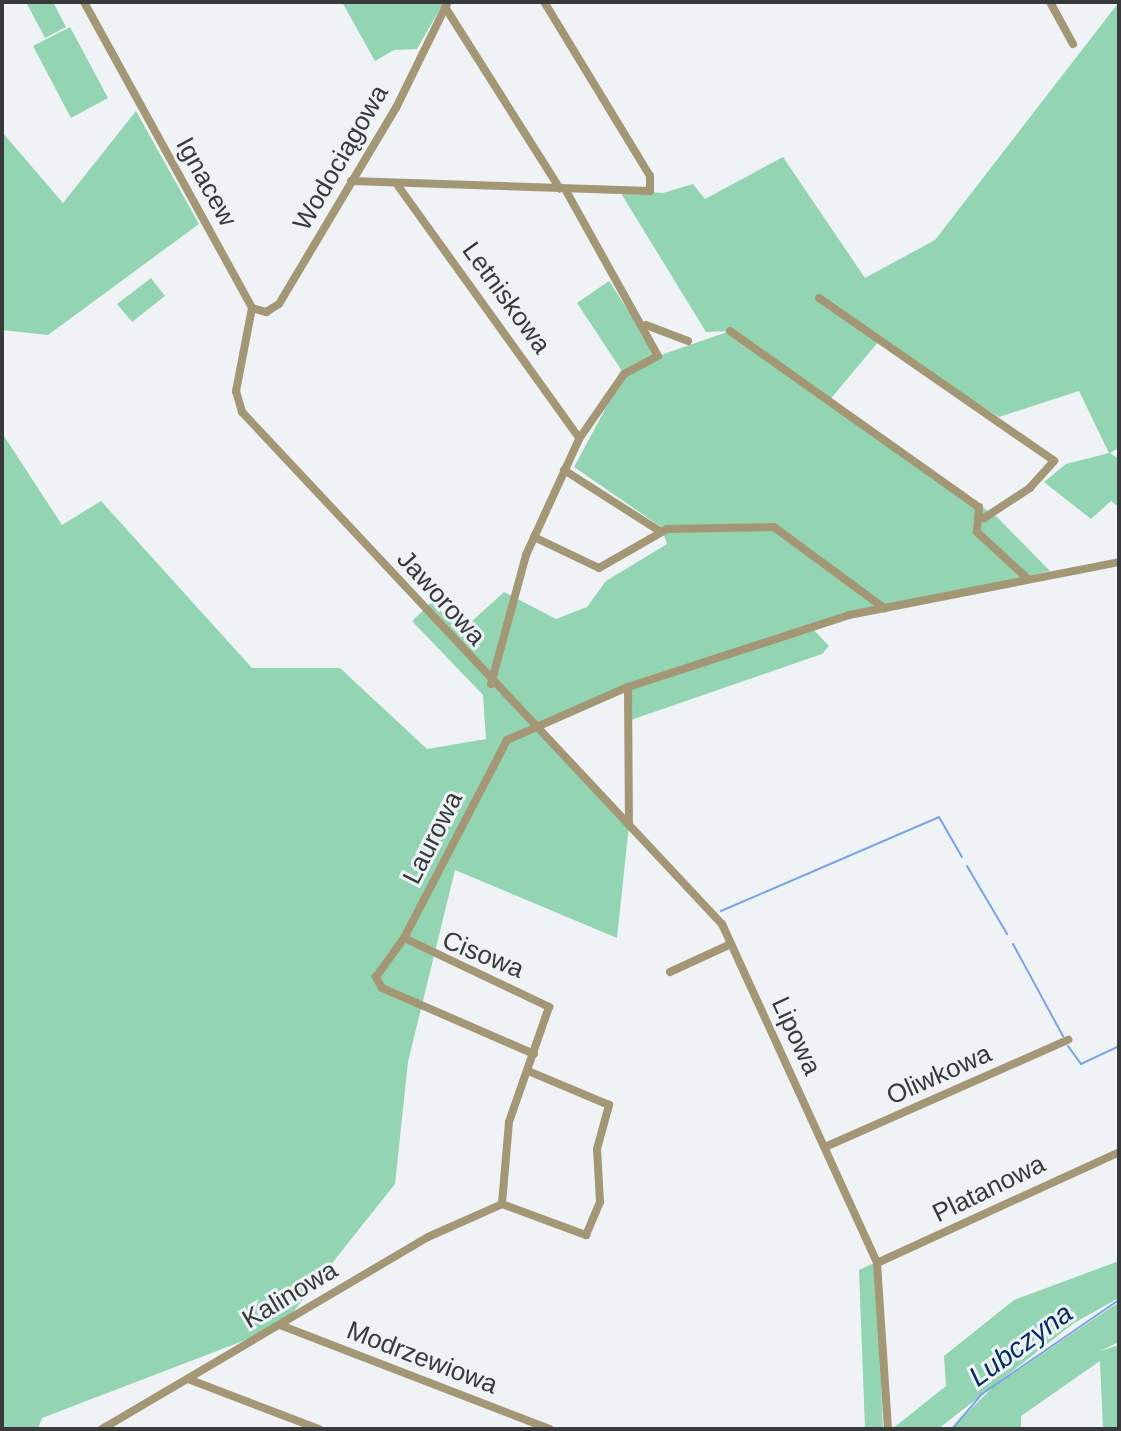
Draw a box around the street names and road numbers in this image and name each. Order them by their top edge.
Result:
street label: Wodociągowa [287,80,395,236]
street label: Ignacew [169,132,243,232]
street label: Letniskowa [455,236,557,360]
street label: Jaworowa [390,544,492,652]
street label: Laurowa [396,786,470,890]
street label: Cisowa [438,925,528,985]
street label: Lipowa [764,992,828,1080]
street label: Oliwkowa [882,1038,996,1112]
street label: Platanowa [928,1148,1050,1230]
street label: Kalinowa [237,1254,343,1336]
street label: Modrzewiowa [342,1315,502,1401]

